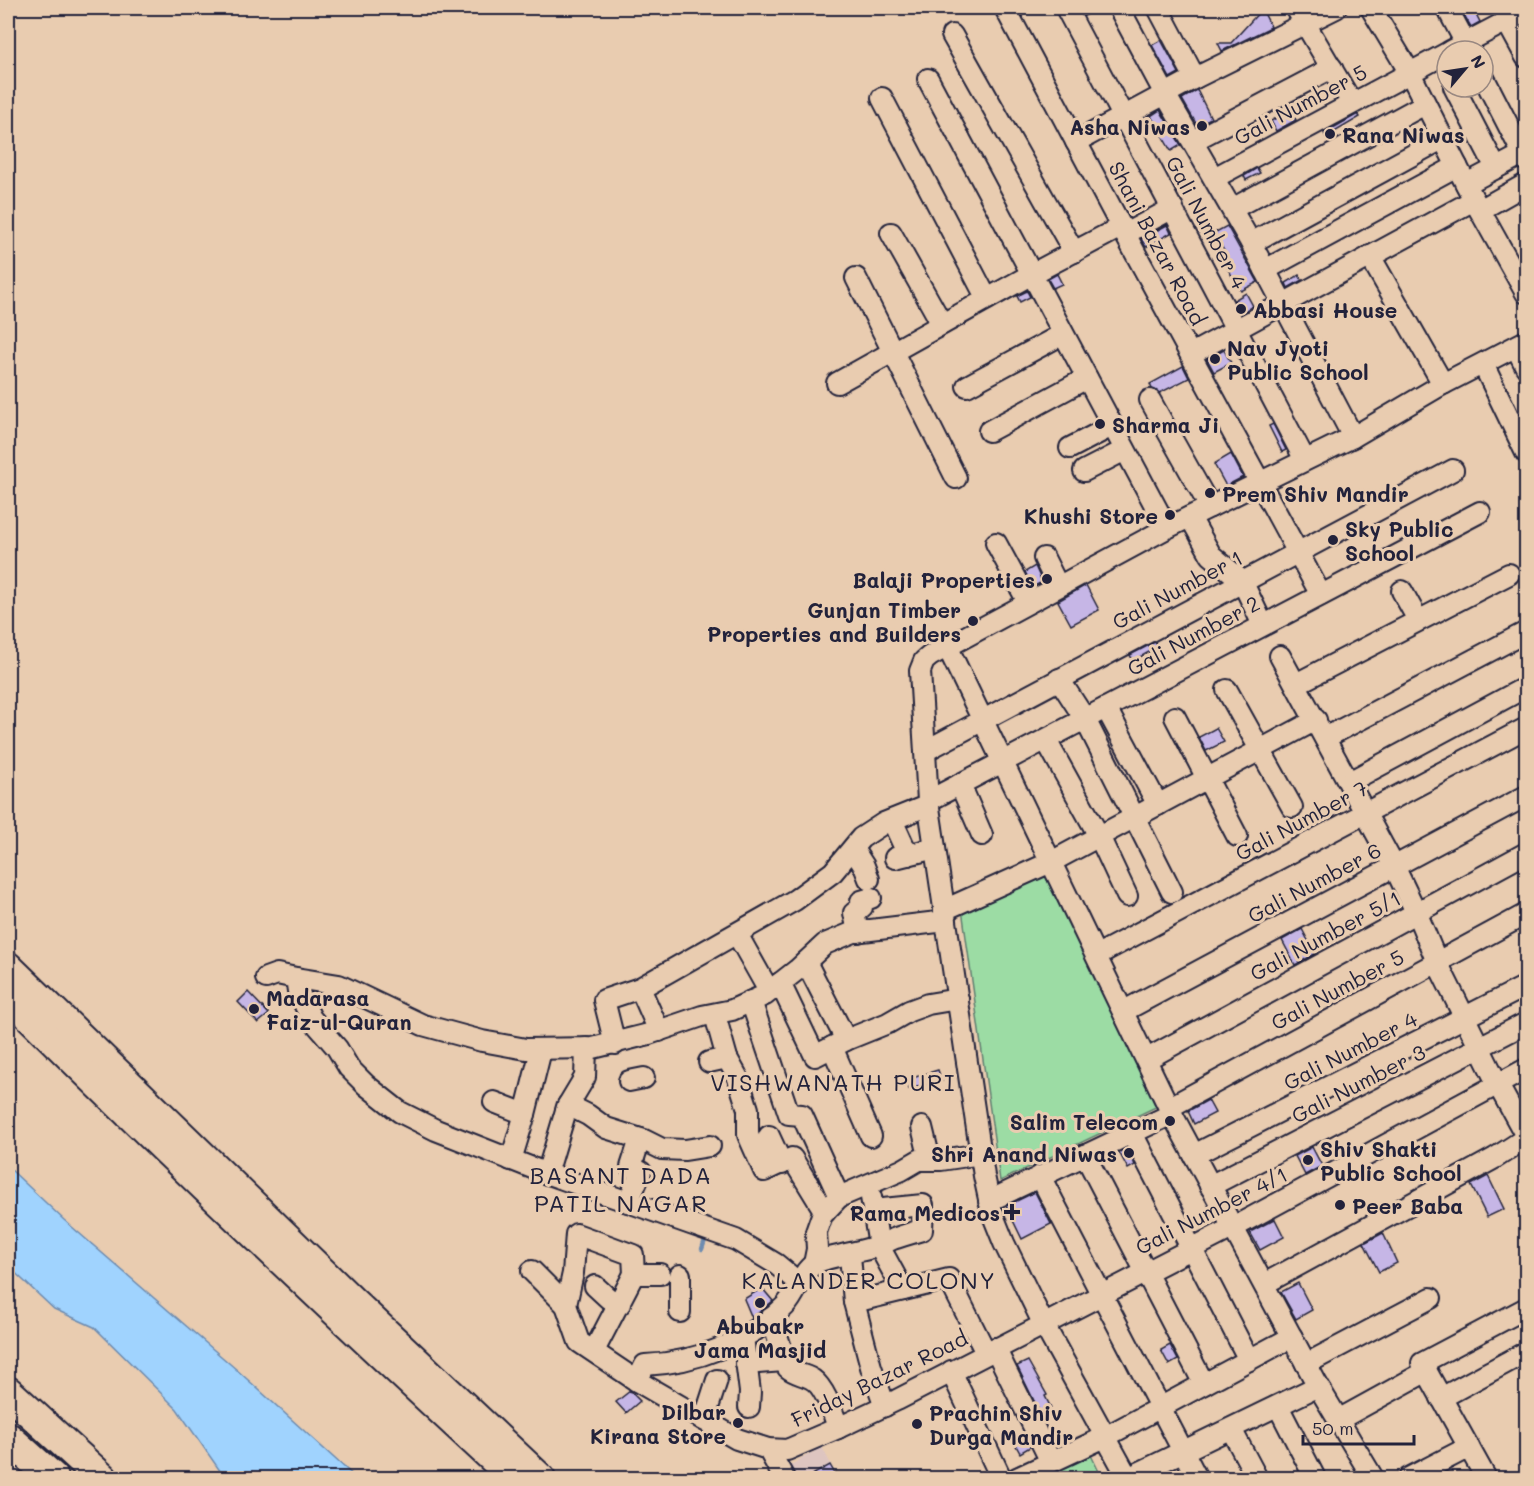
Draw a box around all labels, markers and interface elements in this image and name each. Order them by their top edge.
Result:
north arrow [1435,39,1495,99]
text: N [1466,51,1491,72]
street label: Gali Number 5 [1229,58,1371,150]
place label: Asha Niwas [1069,113,1190,140]
marker: Asha Niwas [1195,119,1209,133]
place label: Rana Niwas [1342,121,1465,148]
marker: Rana Niwas [1323,127,1337,141]
street label: Gali Number 4 [1161,151,1254,294]
street label: Shani Bazar Road [1103,156,1213,330]
place label: Abbasi House [1253,296,1397,323]
marker: Abbasi House [1234,302,1248,316]
place label: Nav Jyoti Public School [1227,334,1369,385]
marker: Nav Jyoti Public School [1208,352,1222,366]
place label: Sharma Ji [1112,411,1219,438]
marker: Sharma Ji [1093,417,1107,431]
place label: Prem Shiv Mandir [1222,480,1409,507]
marker: Prem Shiv Mandir [1203,486,1217,500]
place label: Khushi Store [1024,502,1158,529]
marker: Khushi Store [1163,508,1177,522]
place label: Sky Public School [1345,515,1453,566]
marker: Sky Public School [1326,533,1340,547]
street label: Gali Number 1 [1107,543,1247,635]
place label: Balaji Properties [853,566,1035,593]
marker: Balaji Properties [1040,572,1054,586]
street label: Gali Number 2 [1122,589,1264,681]
place label: Gunjan Timber Properties and Builders [707,596,961,647]
marker: Gunjan Timber Properties and Builders [966,614,980,628]
street label: Gali Number 7 [1230,774,1372,866]
street label: Gali Number 6 [1243,836,1385,928]
street label: Gali Number 5/1 [1245,884,1405,986]
street label: Gali Number 5 [1266,943,1408,1035]
place label: Madarasa Faiz-ul-Quran [266,984,412,1035]
marker: Madarasa Faiz-ul-Quran [247,1002,261,1016]
street label: Gali Number 4 [1278,1004,1422,1095]
street label: Gali Number 3 [1287,1038,1429,1128]
district label: VISHWANATH PURI [710,1066,956,1097]
place label: Salim Telecom [1010,1108,1158,1135]
marker: Salim Telecom [1163,1114,1177,1128]
place label: Shiv Shakti Public School [1320,1135,1462,1186]
place label: Shri Anand Niwas [931,1140,1117,1167]
marker: Shri Anand Niwas [1122,1146,1136,1160]
marker: Shiv Shakti Public School [1301,1153,1315,1167]
district label: BASANT DADA PATIL NAGAR [529,1159,713,1218]
street label: Gali Number 4/1 [1130,1160,1292,1260]
place label: Peer Baba [1352,1192,1463,1219]
marker: Peer Baba [1333,1198,1347,1212]
place label: Rama Medicos [850,1199,1000,1226]
marker: Rama Medicos [1005,1205,1019,1219]
district label: KALANDER COLONY [741,1264,997,1295]
marker: Abubakr Jama Masjid [753,1296,767,1310]
place label: Abubakr Jama Masjid [694,1312,826,1363]
street label: Friday Bazar Road [786,1324,972,1432]
place label: Dilbar Kirana Store [590,1398,726,1449]
place label: Prachin Shiv Durga Mandir [929,1399,1073,1450]
scale bar [1303,1408,1414,1446]
marker: Dilbar Kirana Store [731,1416,745,1430]
text: 50 m [1312,1416,1354,1440]
marker: Prachin Shiv Durga Mandir [910,1417,924,1431]

